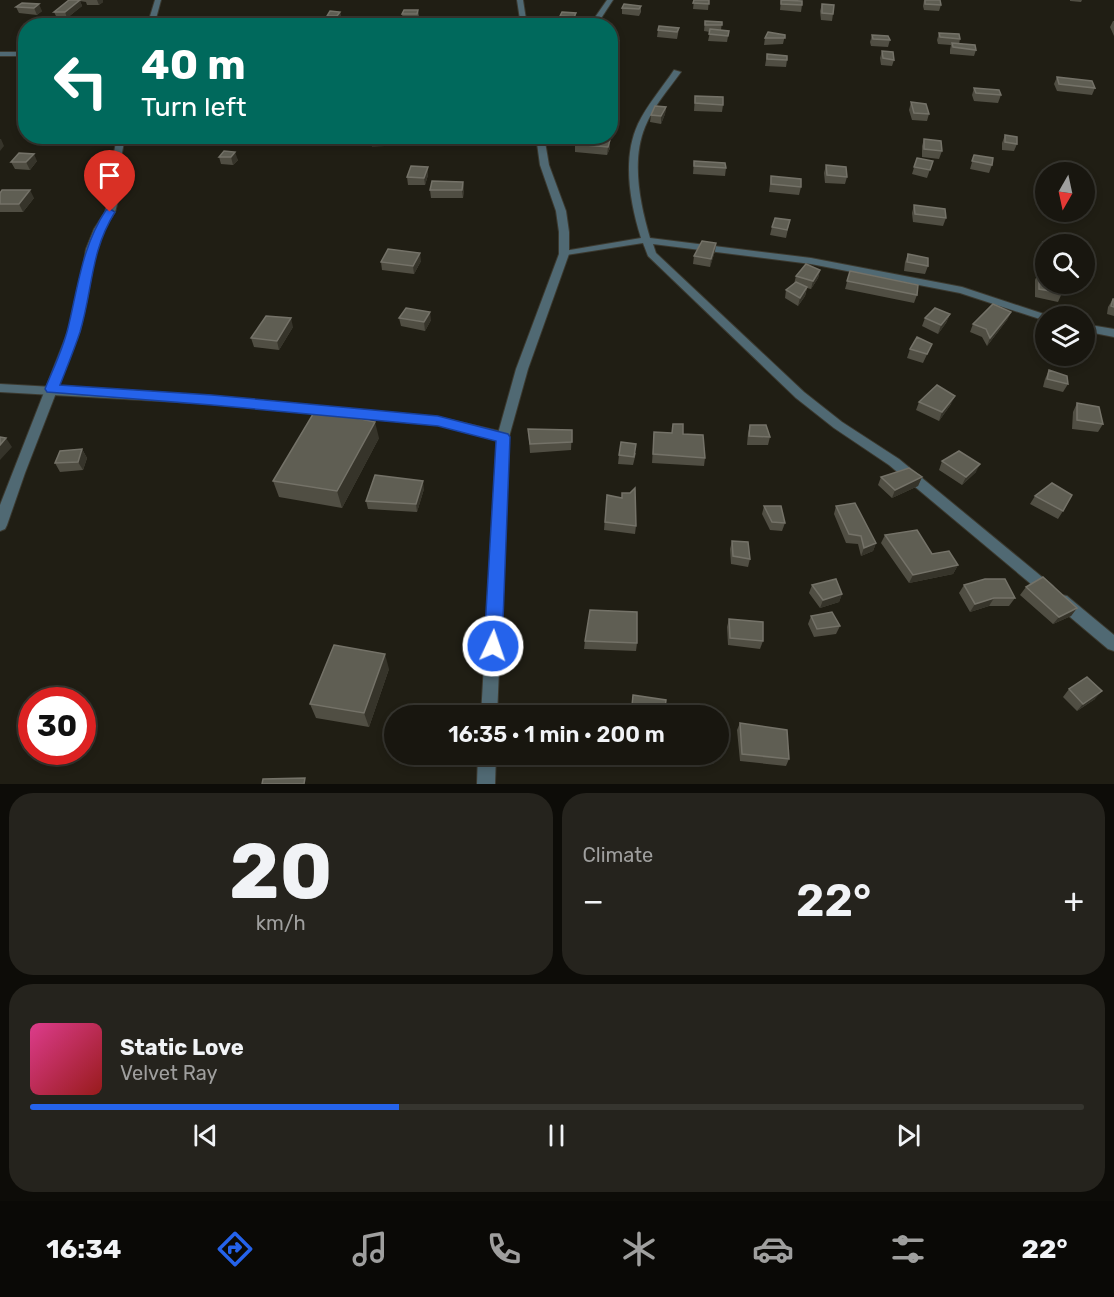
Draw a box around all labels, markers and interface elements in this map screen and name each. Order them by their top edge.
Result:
text: 40 m [141,40,246,90]
icon: left [42,42,120,120]
text: Turn left [141,91,246,123]
pin [84,150,135,212]
icon: arrive [93,159,126,192]
north arrow [1035,162,1095,222]
map controls [1035,162,1095,366]
button: search [1035,234,1095,294]
button: layers [1035,306,1095,366]
position arrow [461,614,525,678]
speed limit sign: 30 [18,687,96,765]
text: 16:35 · 1 min · 200 m [448,721,665,748]
text: 20 [229,825,333,918]
text: Climate [583,843,653,867]
text: 22° [796,874,871,927]
text: − [583,881,604,920]
text: + [1063,881,1084,920]
text: km/h [256,911,306,935]
text: Static Love [120,1034,244,1061]
text: Velvet Ray [120,1061,218,1085]
icon: previous [189,1119,222,1152]
icon: pause [540,1119,573,1152]
icon: next [892,1119,925,1152]
icon: directions [214,1228,256,1270]
icon: music [349,1228,391,1270]
icon: phone [483,1228,525,1270]
icon: climate [618,1228,660,1270]
icon: car [752,1228,794,1270]
icon: filters [887,1228,929,1270]
text: 16:34 [46,1233,121,1265]
text: 22° [1021,1233,1068,1265]

